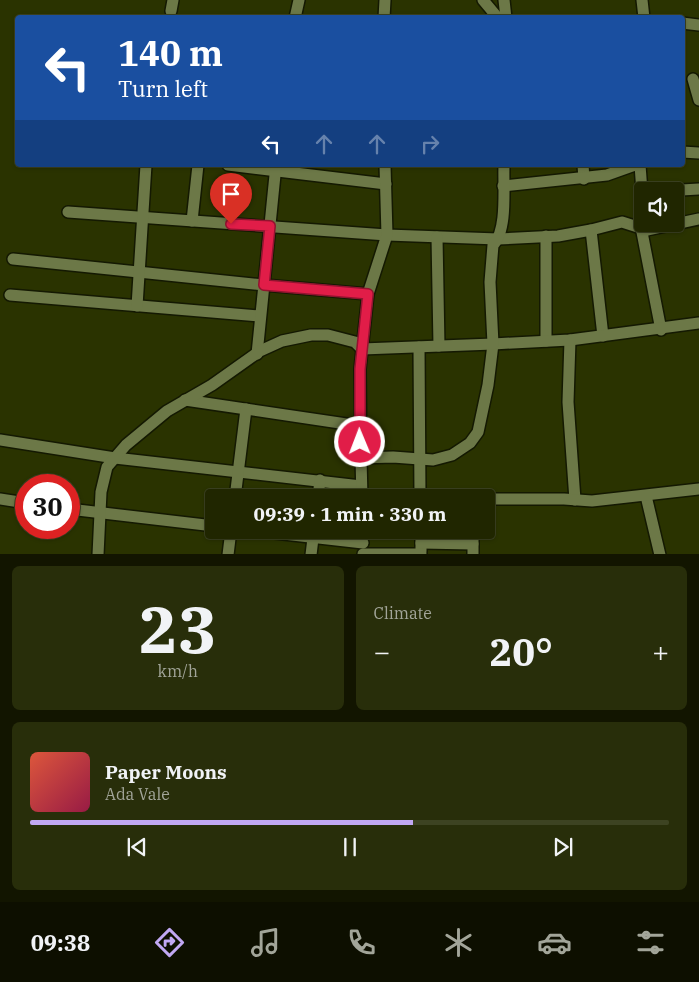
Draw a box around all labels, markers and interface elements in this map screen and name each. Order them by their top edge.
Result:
text: 140 m [118,30,223,76]
icon: left [35,35,100,100]
text: Turn left [118,74,208,103]
icon: left [257,130,285,158]
icon: ahead [310,130,338,158]
icon: ahead [363,130,391,158]
icon: right [416,130,444,158]
pin [210,173,252,224]
icon: arrive [217,180,245,208]
map controls [634,182,684,232]
button: sound [634,182,684,232]
position arrow [333,415,385,467]
speed limit sign: 30 [15,474,80,539]
text: 09:39 · 1 min · 330 m [254,502,446,526]
text: 23 [139,586,217,671]
text: Climate [374,603,432,623]
text: 20° [490,627,553,676]
text: − [374,633,390,670]
text: + [652,633,669,670]
text: km/h [158,661,198,681]
text: Paper Moons [105,760,227,784]
text: Ada Vale [105,784,170,804]
icon: previous [123,833,151,861]
icon: pause [336,833,364,861]
icon: next [549,833,577,861]
icon: directions [152,925,187,960]
icon: music [248,925,283,960]
icon: phone [344,925,379,960]
icon: climate [441,925,476,960]
icon: car [537,925,572,960]
icon: filters [633,925,668,960]
text: 09:38 [31,928,90,957]

